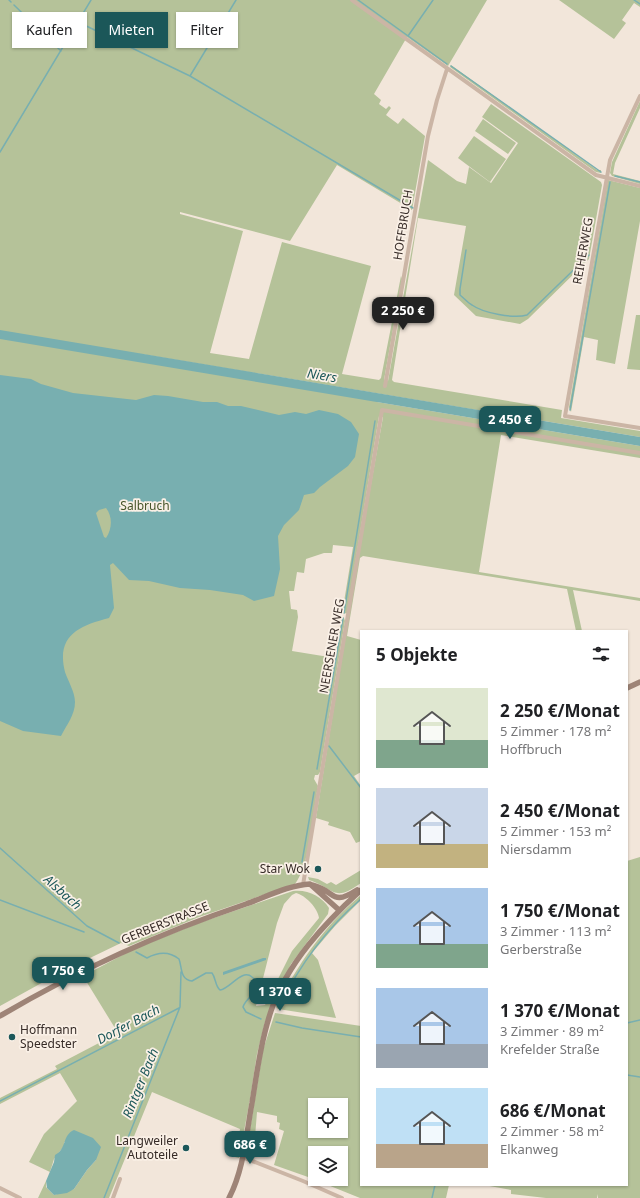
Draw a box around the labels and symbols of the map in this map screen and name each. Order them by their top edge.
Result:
street label: HOFFBRUCH [389,188,416,261]
street label: REIHERWEG [568,216,597,286]
pin: 2 250 € [366,297,440,331]
water label: Niers [306,364,339,386]
pin: 2 450 € [473,406,547,440]
park label: Salbruch [120,497,170,514]
street label: NEERSENER WEG [315,597,348,695]
place label: Star Wok [260,860,311,877]
marker: Star Wok [313,864,323,874]
water label: Alsbach [40,870,86,914]
street label: GERBERSTRASSE [118,897,211,948]
pin: 1 750 € [26,957,100,991]
pin: 1 370 € [243,978,317,1012]
water label: Dorfer Bach [93,1000,163,1048]
place label: Hoffmann Speedster [20,1021,77,1052]
marker: Hoffmann Speedster [7,1032,17,1042]
water label: Rintger Bach [118,1045,162,1121]
pin: 686 € [222,1131,278,1165]
place label: Langweiler Autoteile [116,1132,178,1163]
marker: Langweiler Autoteile [181,1143,191,1153]

